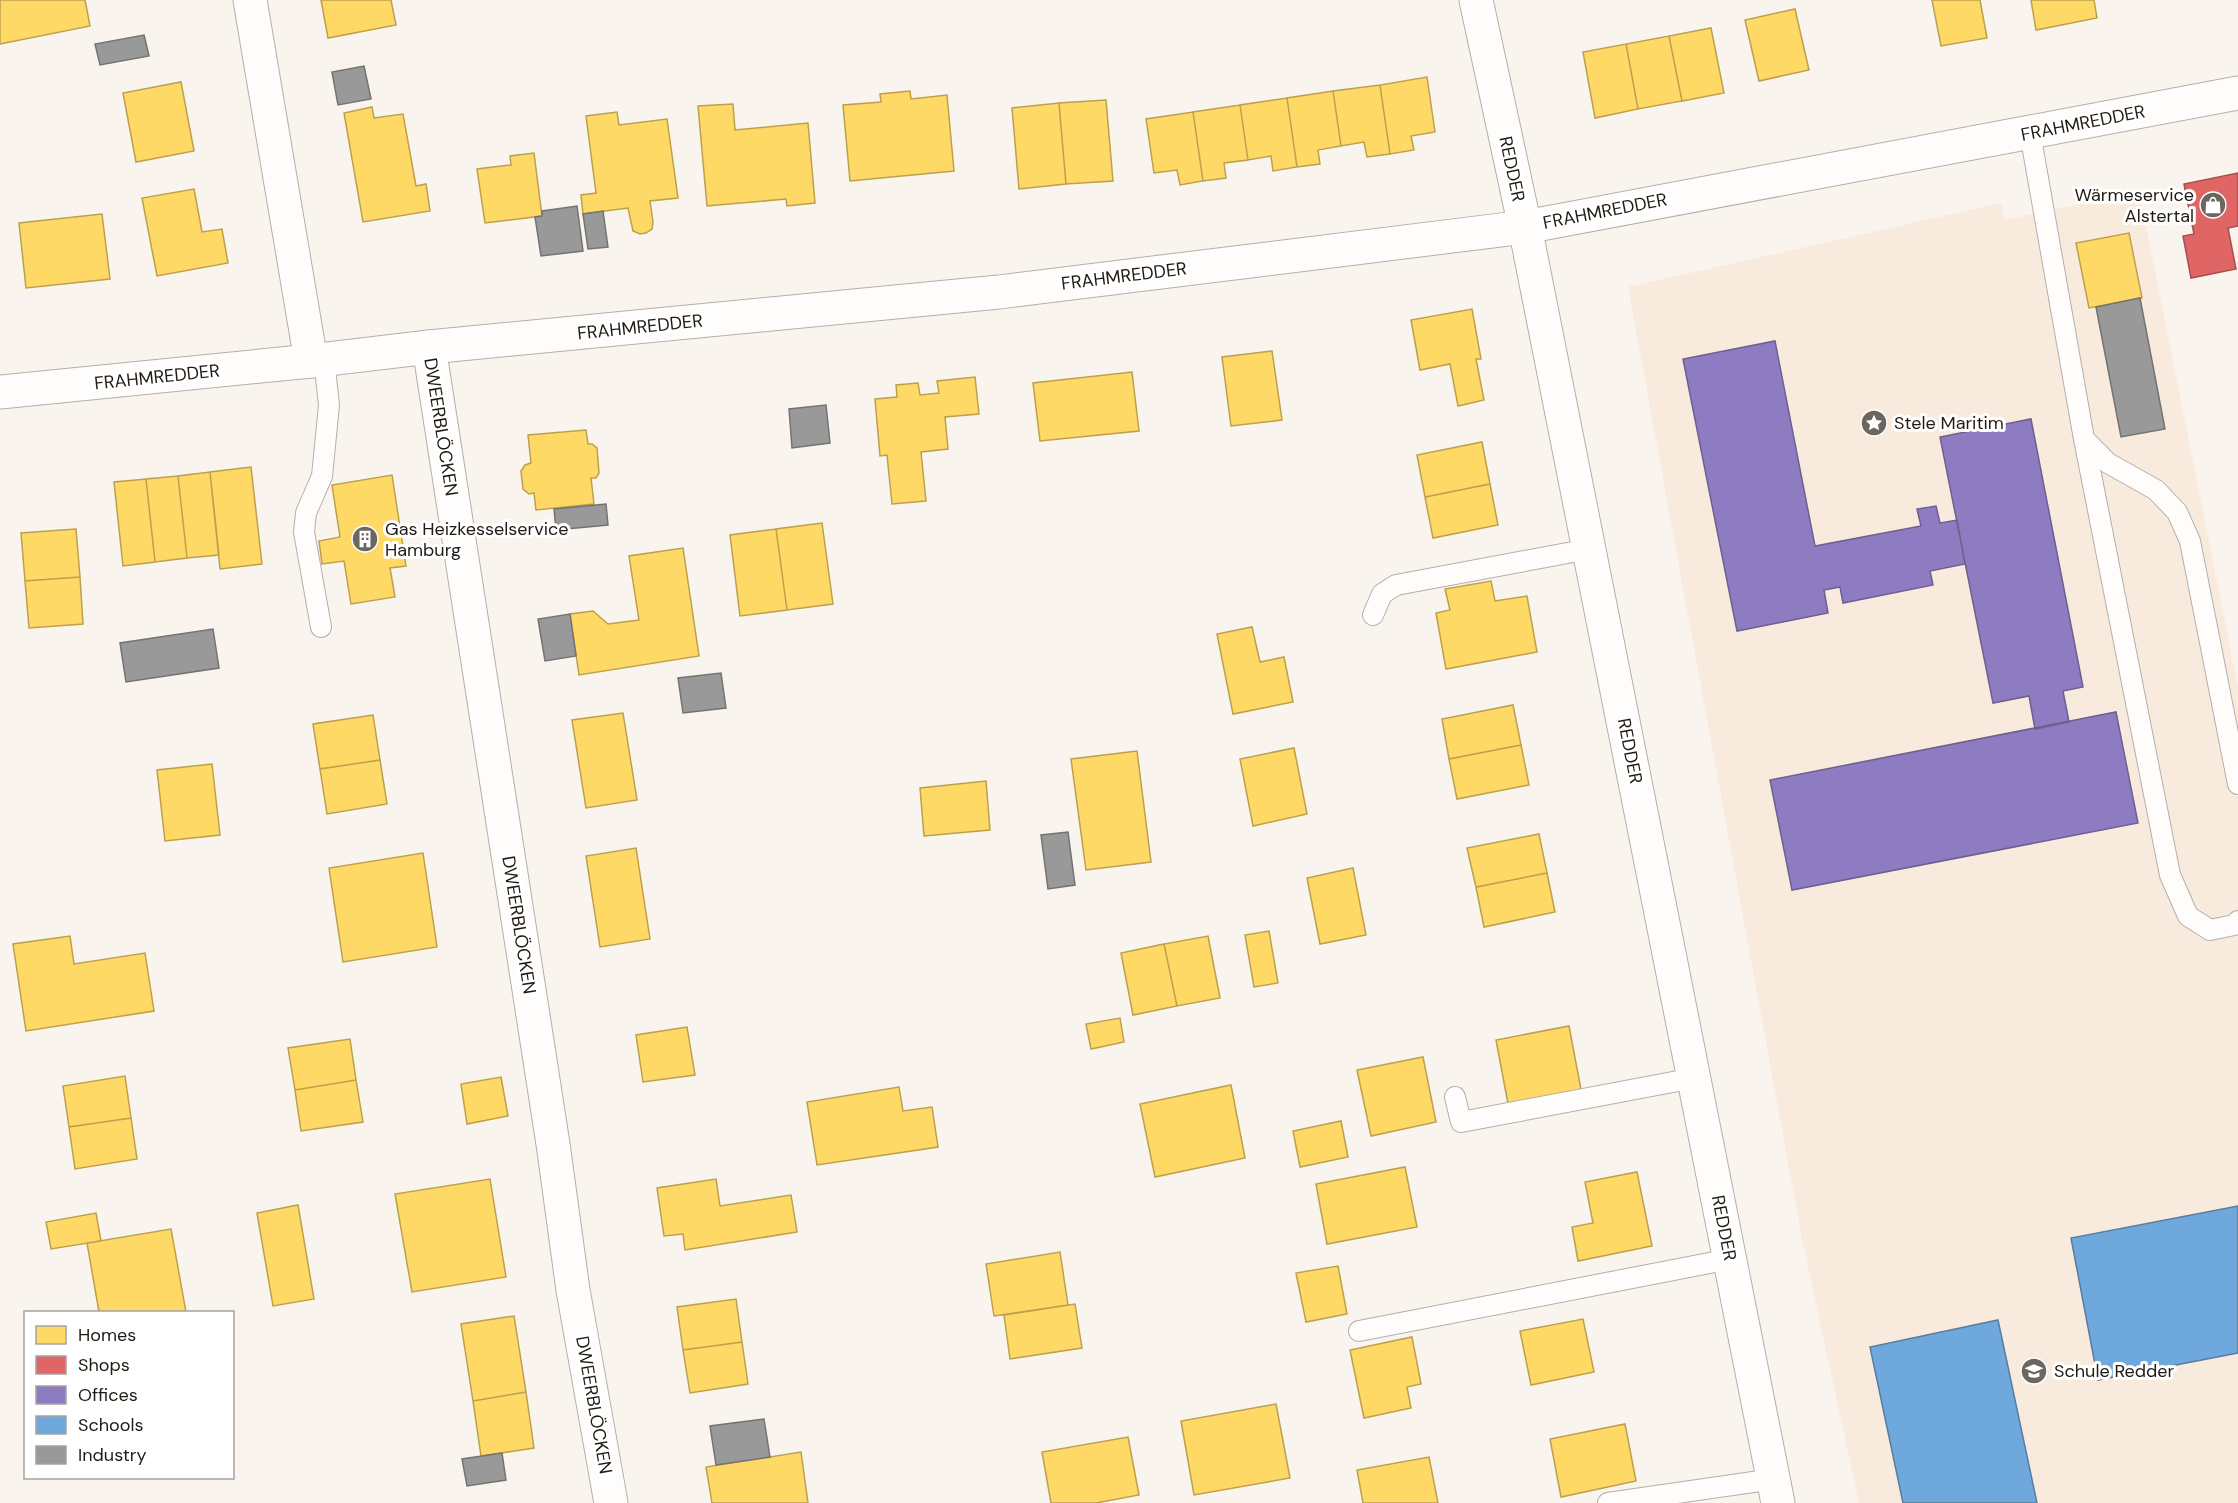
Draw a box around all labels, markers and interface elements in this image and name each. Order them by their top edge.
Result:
street label: FRAHMREDDER [2019,99,2147,147]
street label: REDDER [1493,134,1531,204]
place label: Wärmeservice Alstertal [2074,183,2194,228]
street label: FRAHMREDDER [1541,187,1669,235]
shop icon: Wärmeservice Alstertal [2198,190,2228,220]
street label: FRAHMREDDER [1060,256,1188,296]
street label: FRAHMREDDER [576,308,704,346]
street label: DWEERBLÖCKEN [418,356,464,498]
street label: FRAHMREDDER [93,358,221,396]
place icon: Stele Maritim [1859,408,1889,438]
place label: Stele Maritim [1894,411,2004,435]
place label: Gas Heizkesselservice Hamburg [385,517,569,562]
building icon: Gas Heizkesselservice Hamburg [350,524,380,554]
street label: REDDER [1612,716,1648,786]
street label: DWEERBLÖCKEN [496,854,542,996]
street label: REDDER [1706,1193,1742,1263]
legend [24,1311,234,1479]
text: Homes [78,1323,136,1347]
street label: DWEERBLÖCKEN [570,1334,618,1476]
text: Shops [78,1353,130,1377]
school or university icon: Schule Redder [2019,1356,2049,1386]
place label: Schule Redder [2054,1359,2175,1383]
text: Offices [78,1383,138,1407]
text: Schools [78,1413,143,1437]
text: Industry [78,1443,147,1467]

